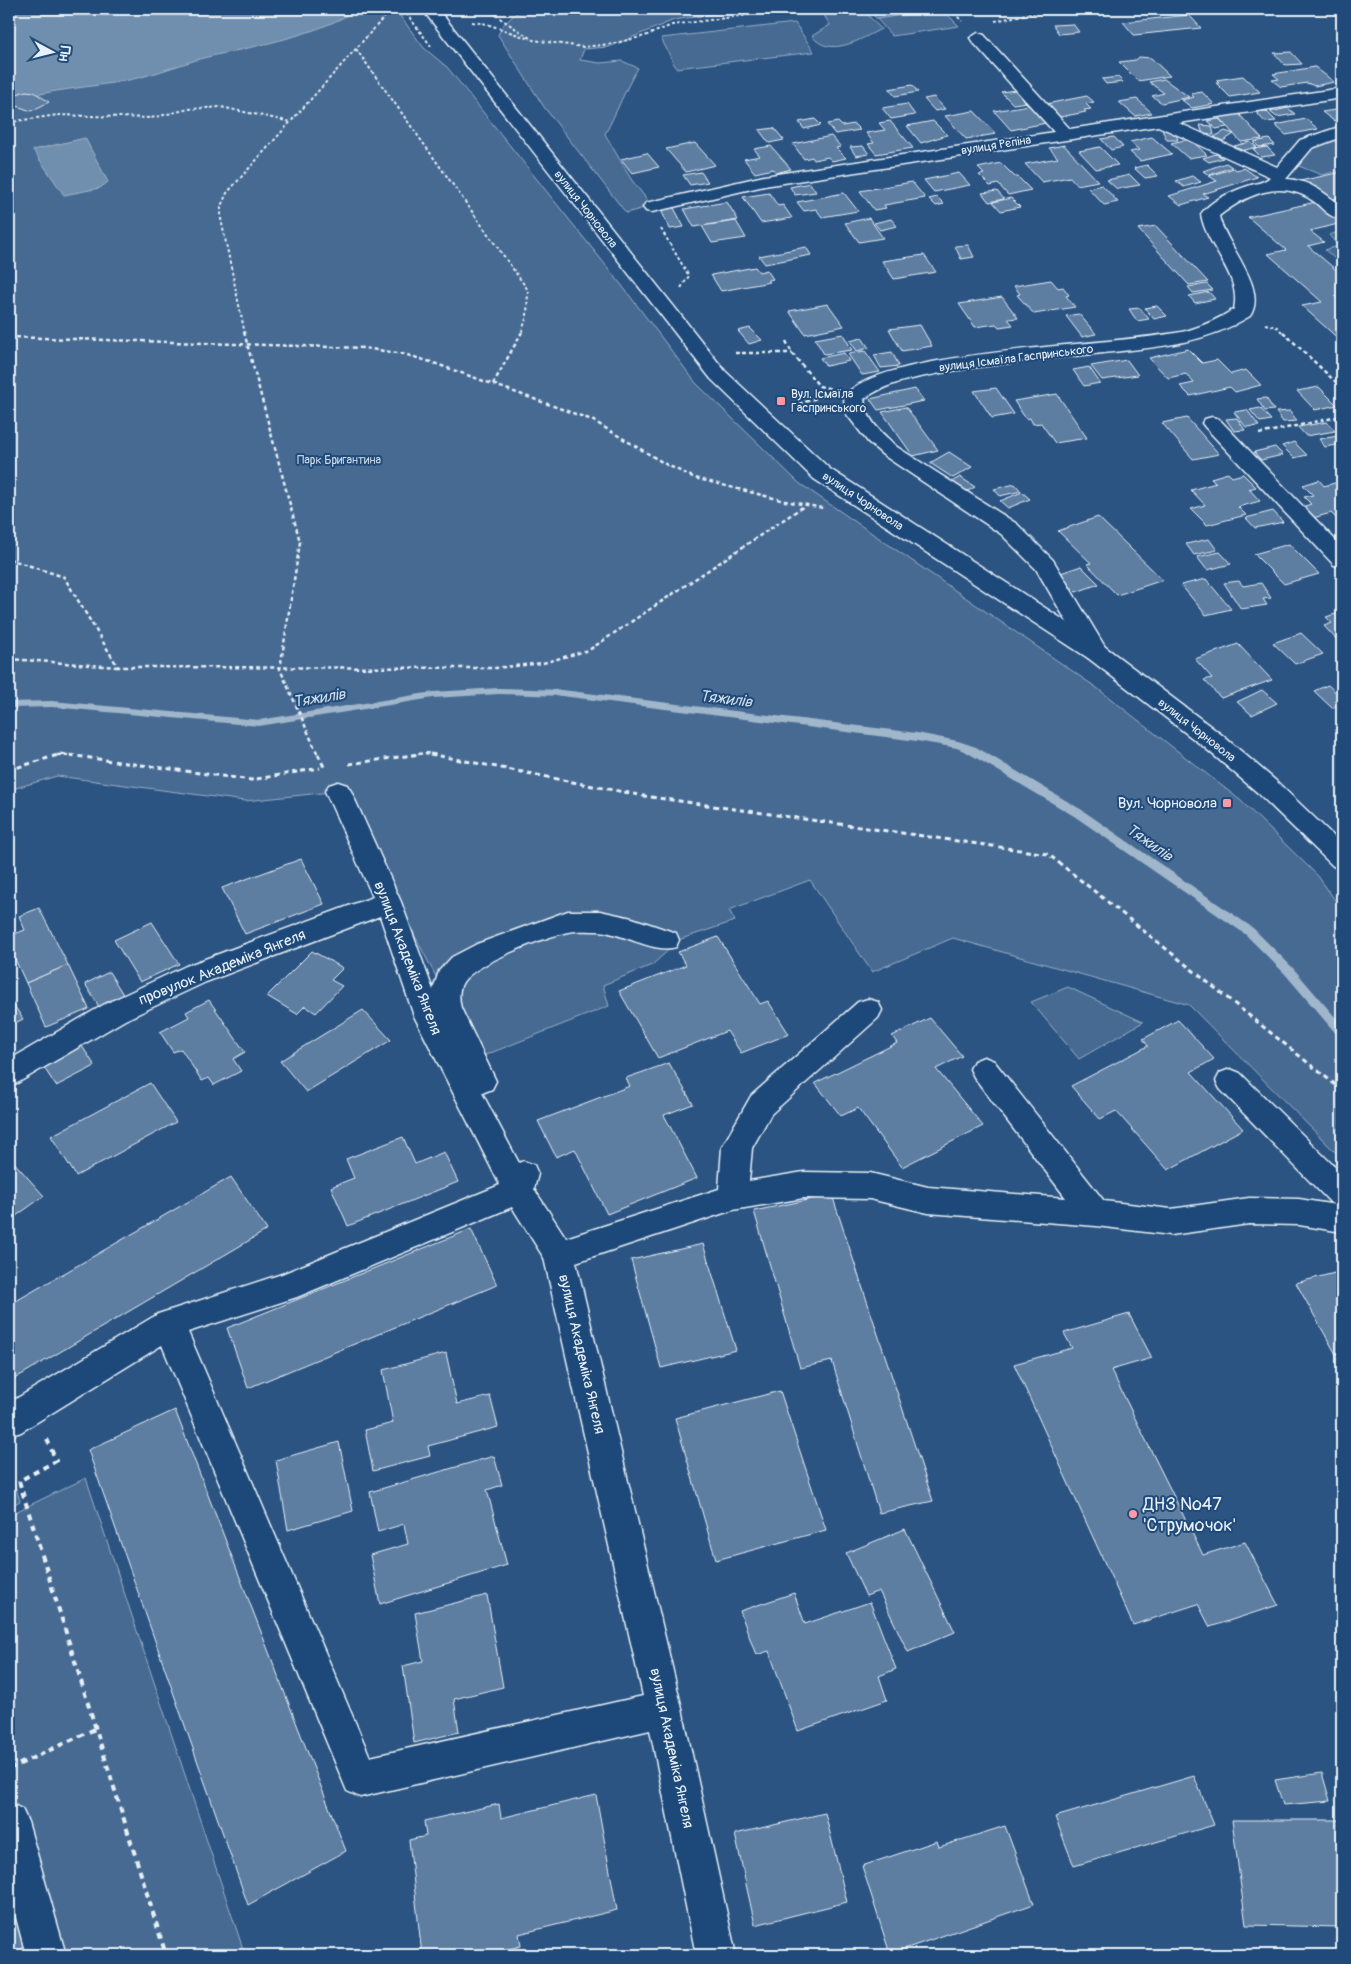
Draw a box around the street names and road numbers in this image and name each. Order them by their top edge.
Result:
street label: вулиця Рєпіна [960,132,1033,158]
street label: вулиця Чорновола [551,167,621,251]
street label: вулиця Ісмаїла Гаспринського [938,342,1095,375]
street label: вулиця Чорновола [819,469,906,534]
street label: вулиця Чорновола [1155,695,1239,766]
street label: вулиця Академіка Янгеля [369,879,446,1038]
street label: провулок Академіка Янгеля [136,925,308,1010]
street label: вулиця Академіка Янгеля [554,1273,609,1436]
street label: вулиця Академіка Янгеля [645,1666,698,1830]

